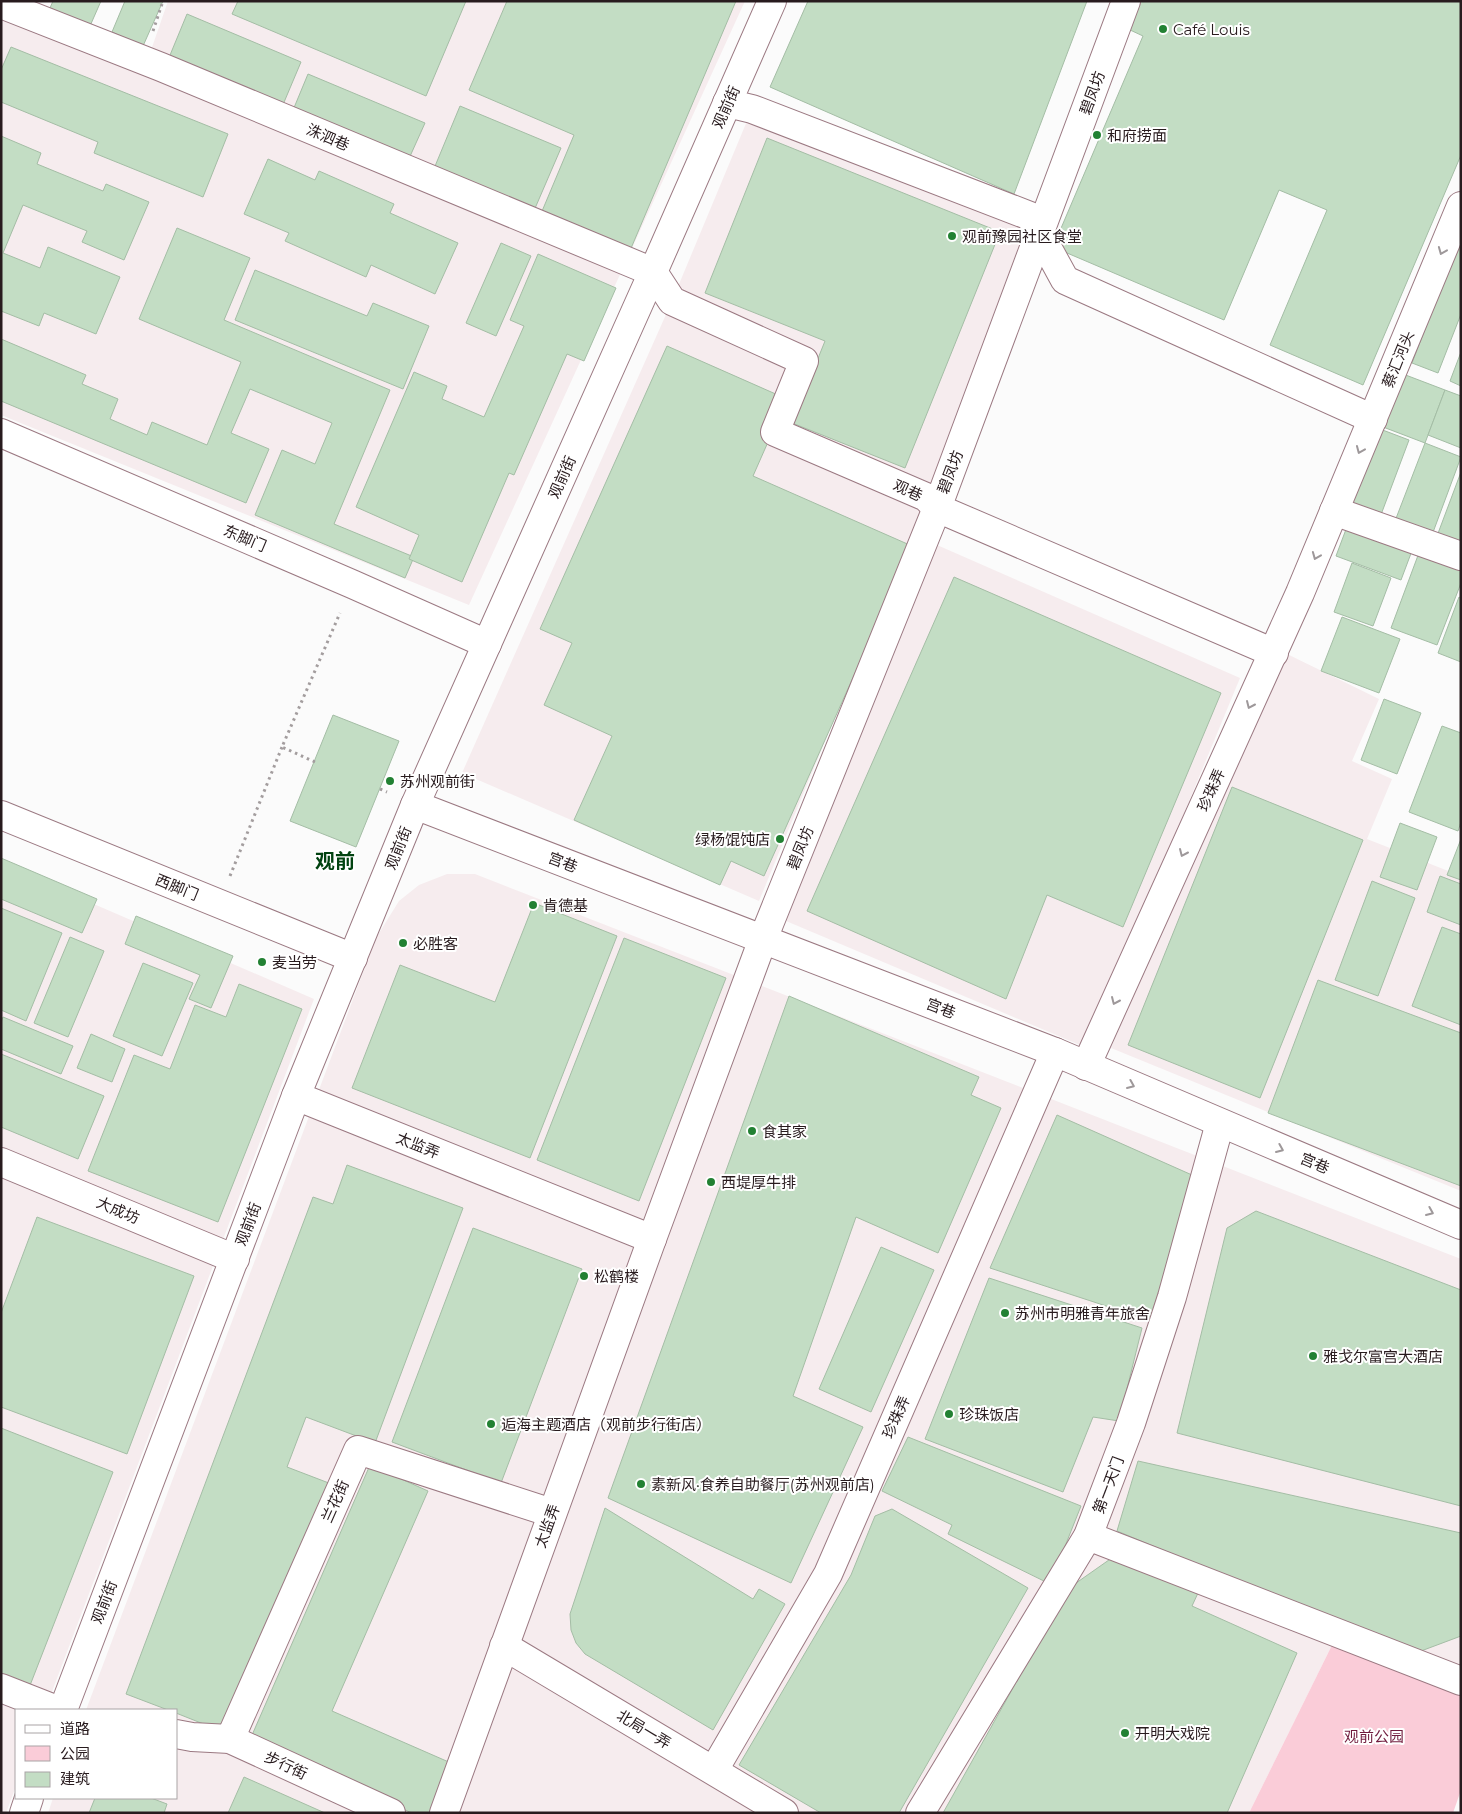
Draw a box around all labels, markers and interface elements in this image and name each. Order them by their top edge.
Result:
place label: Café Louis [1173,20,1250,39]
marker: Café Louis [1157,23,1169,35]
street label: 碧凤坊 [1075,69,1109,117]
street label: 观前街 [708,83,744,131]
street label: 洙泗巷 [304,119,352,155]
place label: 和府捞面 [1107,126,1167,145]
marker: 和府捞面 [1091,129,1103,141]
place label: 观前豫园社区食堂 [962,227,1082,246]
marker: 观前豫园社区食堂 [946,230,958,242]
one-way arrow [1438,246,1448,255]
street label: 蔡汇河头 [1378,328,1418,390]
one-way arrow [1356,445,1366,454]
street label: 碧凤坊 [933,448,967,496]
street label: 观前街 [544,453,580,501]
street label: 观巷 [890,475,926,505]
street label: 东脚门 [221,520,269,556]
one-way arrow [1311,551,1322,560]
one-way arrow [1245,700,1256,709]
street label: 珍珠弄 [1193,766,1229,814]
place label: 苏州观前街 [400,772,475,791]
marker: 苏州观前街 [384,775,396,787]
street label: 观前街 [381,824,415,872]
street label: 碧凤坊 [783,824,817,872]
place label: 绿杨馄饨店 [695,830,770,849]
marker: 绿杨馄饨店 [774,833,786,845]
street label: 宫巷 [546,848,580,876]
one-way arrow [1178,848,1189,857]
district label: 观前 [315,849,355,873]
street label: 西脚门 [153,870,201,904]
place label: 肯德基 [543,896,588,915]
marker: 肯德基 [527,899,539,911]
place label: 必胜客 [413,934,458,953]
marker: 必胜客 [397,937,409,949]
place label: 麦当劳 [272,953,317,972]
marker: 麦当劳 [256,956,268,968]
street label: 宫巷 [924,994,958,1022]
one-way arrow [1111,996,1122,1005]
one-way arrow [1126,1080,1134,1090]
place label: 食其家 [762,1122,807,1141]
marker: 食其家 [746,1125,758,1137]
street label: 太监弄 [394,1128,442,1162]
one-way arrow [1275,1142,1284,1153]
street label: 宫巷 [1297,1148,1333,1178]
place label: 西堤厚牛排 [721,1173,796,1192]
marker: 西堤厚牛排 [705,1176,717,1188]
street label: 大成坊 [94,1192,142,1228]
street label: 观前街 [231,1200,265,1248]
one-way arrow [1425,1206,1434,1216]
place label: 松鹤楼 [594,1267,639,1286]
marker: 松鹤楼 [578,1270,590,1282]
place label: 苏州市明雅青年旅舍 [1015,1304,1150,1323]
marker: 苏州市明雅青年旅舍 [999,1307,1011,1319]
place label: 雅戈尔富宫大酒店 [1323,1347,1443,1366]
marker: 雅戈尔富宫大酒店 [1307,1350,1319,1362]
street label: 珍珠弄 [878,1393,914,1441]
place label: 珍珠饭店 [959,1405,1019,1424]
marker: 珍珠饭店 [943,1408,955,1420]
place label: 逅海主题酒店（观前步行街店） [501,1415,711,1434]
marker: 逅海主题酒店（观前步行街店） [485,1418,497,1430]
street label: 第一天门 [1088,1454,1128,1516]
place label: 素新风·食养自助餐厅(苏州观前店) [651,1475,875,1494]
street label: 兰花街 [317,1477,353,1525]
marker: 素新风·食养自助餐厅(苏州观前店) [635,1478,647,1490]
street label: 太监弄 [530,1502,564,1550]
street label: 观前街 [87,1578,121,1626]
street label: 北局一弄 [613,1705,675,1753]
legend [15,1709,178,1799]
text: 道路 [60,1719,90,1738]
place label: 开明大戏院 [1135,1724,1210,1743]
marker: 开明大戏院 [1119,1727,1131,1739]
park label: 观前公园 [1344,1727,1404,1746]
text: 公园 [60,1744,90,1763]
street label: 步行街 [262,1747,310,1783]
text: 建筑 [60,1769,90,1788]

